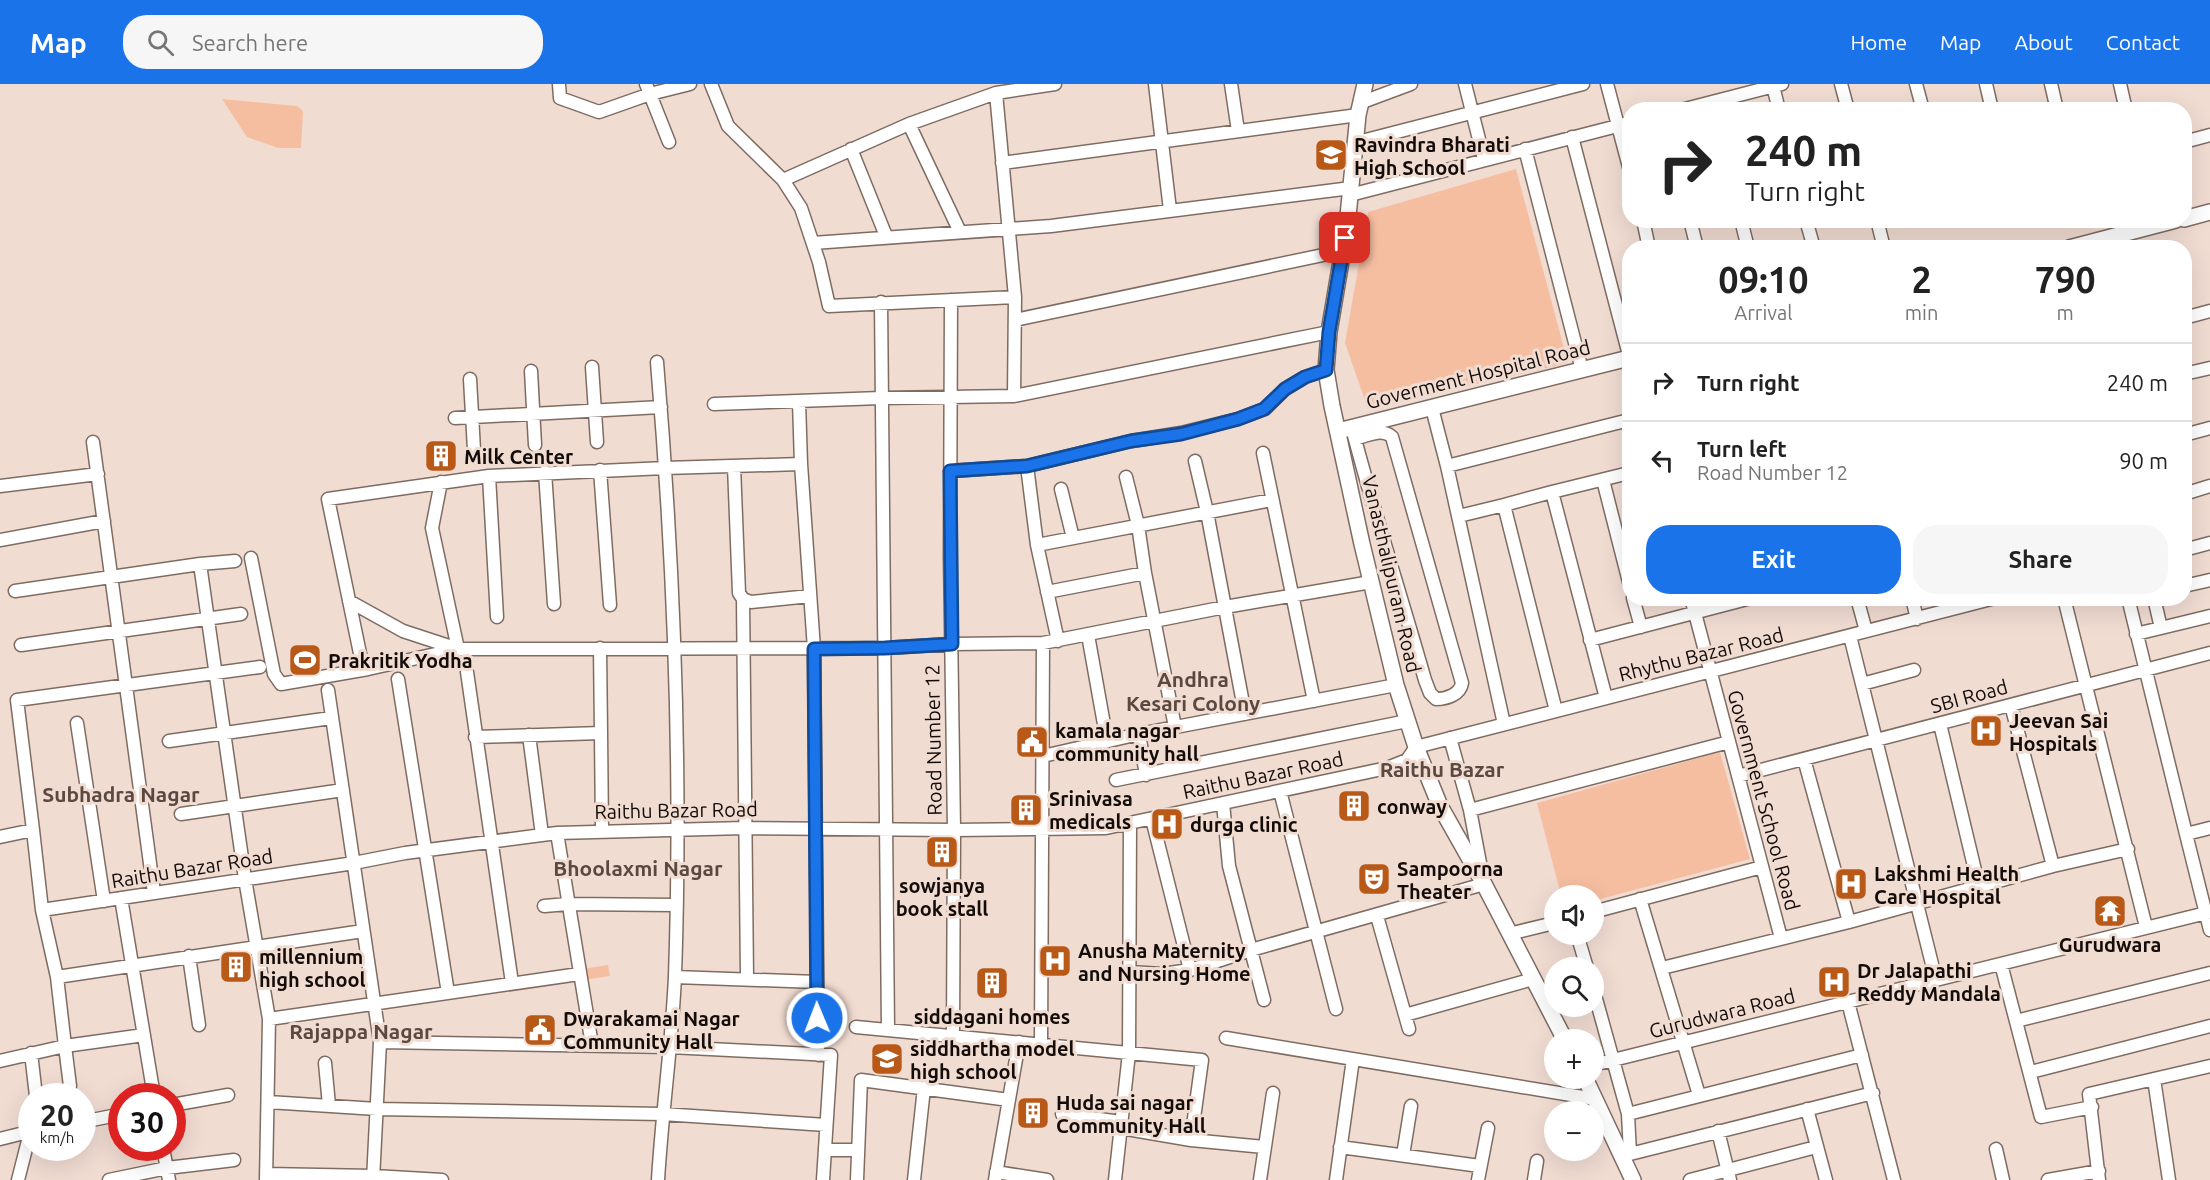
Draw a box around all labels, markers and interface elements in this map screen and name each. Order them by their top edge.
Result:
search box [123,15,543,69]
icon: search [144,26,177,59]
text: Map [30,27,87,58]
text: Search here [192,30,308,55]
text: Home [1850,30,1907,54]
text: Map [1940,30,1981,54]
text: About [2014,30,2073,54]
text: Contact [2106,30,2180,54]
icon: right [1646,126,1724,204]
text: 240 m [1745,127,1862,174]
place label: Ravindra Bharati High School [1354,133,1510,179]
school or university icon: Ravindra Bharati High School [1313,137,1349,173]
text: Turn right [1745,176,1865,206]
pin [1319,212,1370,263]
icon: arrive [1328,221,1361,254]
text: 09:10 [1718,259,1808,300]
text: 2 [1911,259,1932,300]
text: 790 [2035,259,2096,300]
text: Arrival [1734,301,1793,324]
text: min [1905,301,1938,324]
text: m [2057,301,2074,324]
street label: Goverment Hospital Road [1363,335,1593,413]
icon: right [1646,366,1679,399]
text: Turn right [1697,370,1799,395]
text: 240 m [2107,370,2168,395]
text: Turn left [1697,436,1787,461]
building icon: Milk Center [423,438,459,474]
icon: left [1646,444,1679,477]
place label: Milk Center [464,445,574,468]
text: 90 m [2119,448,2168,473]
text: Road Number 12 [1697,461,1848,484]
street label: Vanasthalipuram Road [1358,473,1426,675]
button: Exit [1646,525,1901,594]
button: Share [1913,525,2168,594]
street label: Rhythu Bazar Road [1616,622,1786,686]
sports icon: Prakritik Yodha [287,642,323,678]
place label: Prakritik Yodha [328,649,473,672]
street label: Road Number 12 [920,664,946,816]
district label: Andhra Kesari Colony [1126,667,1260,715]
street label: SBI Road [1928,675,2010,717]
street label: Government School Road [1723,687,1805,913]
place label: Jeevan Sai Hospitals [2009,709,2108,755]
hospital icon: Jeevan Sai Hospitals [1968,713,2004,749]
place label: kamala nagar community hall [1055,719,1199,765]
public building icon: kamala nagar community hall [1014,724,1050,760]
street label: Raithu Bazar Road [1181,747,1345,803]
district label: Raithu Bazar [1380,757,1505,781]
district label: Subhadra Nagar [42,782,200,806]
place label: Srinivasa medicals [1049,787,1133,833]
building icon: conway [1336,788,1372,824]
building icon: Srinivasa medicals [1008,792,1044,828]
place label: conway [1377,795,1447,818]
street label: Raithu Bazar Road [594,797,758,823]
hospital icon: durga clinic [1149,806,1185,842]
place label: durga clinic [1190,813,1298,836]
building icon: sowjanya book stall [924,834,960,870]
street label: Raithu Bazar Road [109,844,275,892]
district label: Bhoolaxmi Nagar [553,856,723,880]
place label: Sampoorna Theater [1397,857,1504,903]
theatre icon: Sampoorna Theater [1356,861,1392,897]
place label: Lakshmi Health Care Hospital [1874,862,2019,908]
hospital icon: Lakshmi Health Care Hospital [1833,866,1869,902]
place label: sowjanya book stall [896,874,988,920]
map controls [1544,885,1604,1161]
button: sound [1544,885,1604,945]
temple icon: Gurudwara [2092,893,2128,929]
place label: Gurudwara [2059,933,2161,956]
place label: Anusha Maternity and Nursing Home [1078,939,1251,985]
hospital icon: Anusha Maternity and Nursing Home [1037,943,1073,979]
place label: millennium high school [259,945,366,991]
building icon: millennium high school [218,949,254,985]
button: search [1544,957,1604,1017]
place label: Dr Jalapathi Reddy Mandala [1857,959,2001,1005]
hospital icon: Dr Jalapathi Reddy Mandala [1816,964,1852,1000]
building icon: siddagani homes [974,965,1010,1001]
street label: Gurudwara Road [1647,984,1797,1042]
position arrow [785,986,849,1050]
place label: siddagani homes [914,1005,1070,1028]
place label: Dwarakamai Nagar Community Hall [563,1007,741,1053]
public building icon: Dwarakamai Nagar Community Hall [522,1012,558,1048]
district label: Rajappa Nagar [289,1019,433,1043]
button: + [1544,1029,1604,1089]
place label: siddhartha model high school [910,1037,1075,1083]
school or university icon: siddhartha model high school [869,1041,905,1077]
speed limit sign: 30 [108,1083,186,1161]
place label: Huda sai nagar Community Hall [1056,1091,1206,1137]
building icon: Huda sai nagar Community Hall [1015,1095,1051,1131]
text: 20 [40,1098,74,1132]
button: − [1544,1101,1604,1161]
text: km/h [40,1129,74,1146]

